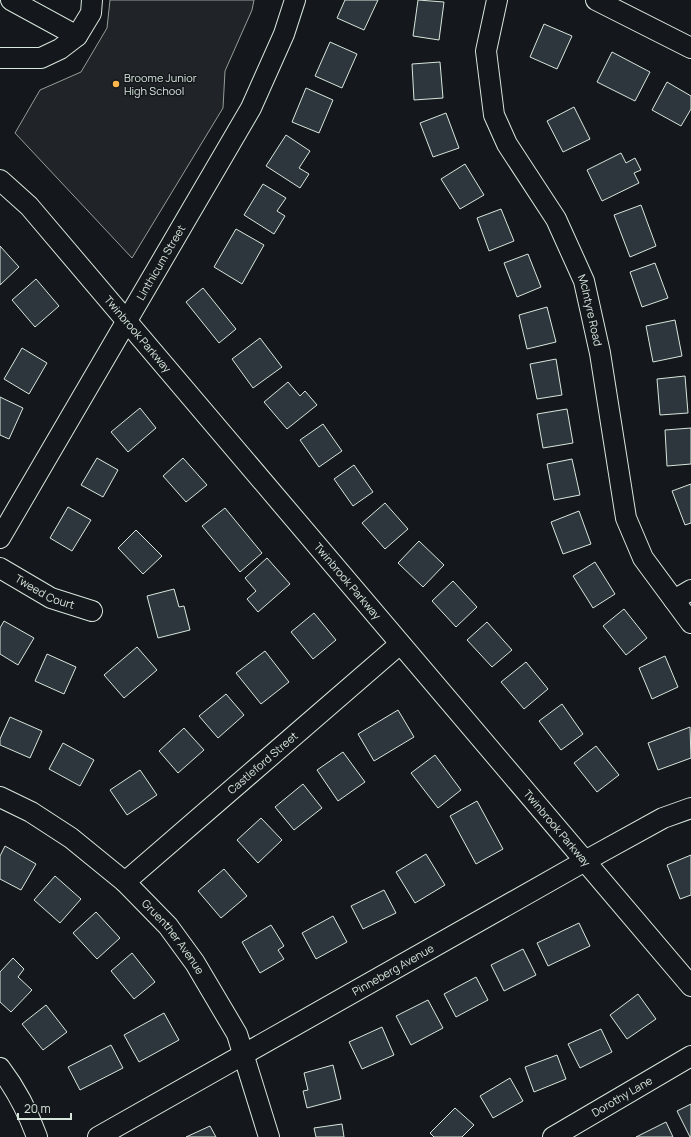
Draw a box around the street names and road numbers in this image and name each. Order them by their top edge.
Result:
street label: Linthicum Street [133,222,188,303]
street label: McIntyre Road [575,272,606,347]
street label: Twinbrook Parkway [101,292,175,375]
street label: Twinbrook Parkway [311,539,385,623]
street label: Tweed Court [12,570,77,612]
street label: Castleford Street [224,728,301,797]
street label: Twinbrook Parkway [521,786,594,870]
street label: Gruenther Avenue [139,896,208,977]
street label: Pinneberg Avenue [349,940,437,999]
street label: Dorothy Lane [589,1072,655,1120]

